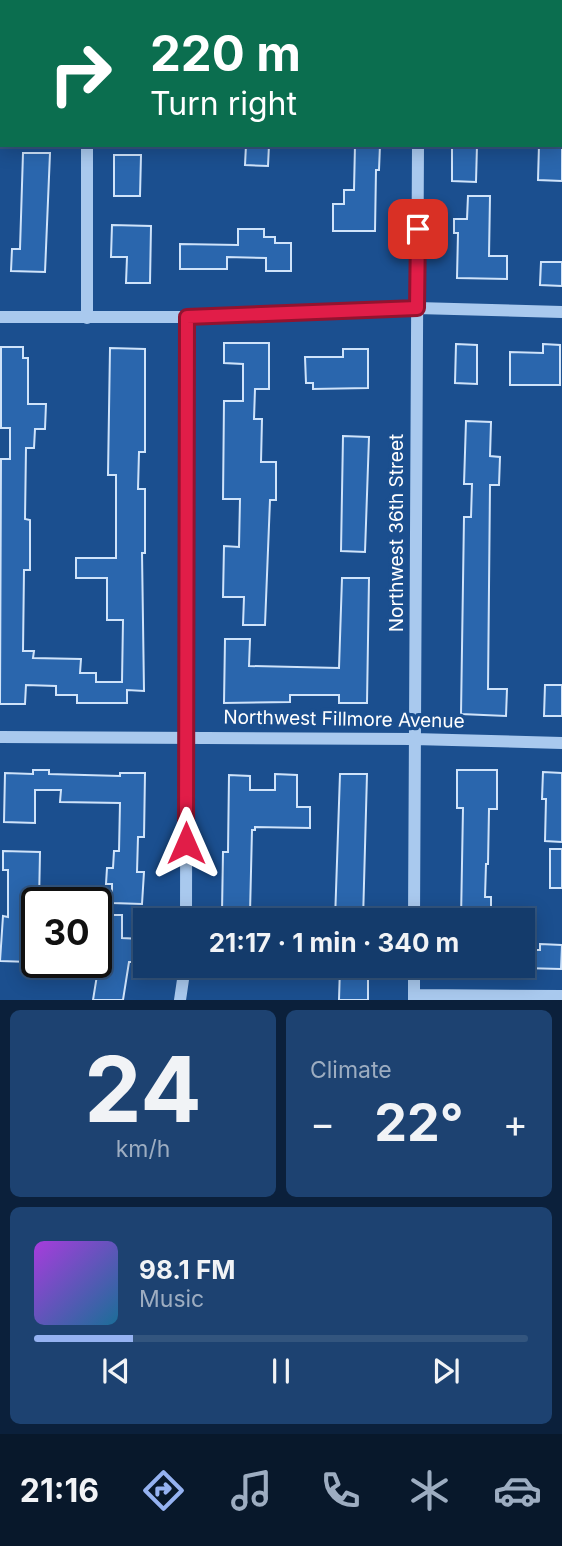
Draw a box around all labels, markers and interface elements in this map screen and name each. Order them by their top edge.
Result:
text: 220 m [150,24,301,83]
icon: right [35,28,126,119]
text: Turn right [150,84,297,123]
pin [388,199,448,259]
icon: arrive [399,210,437,248]
street label: Northwest 36th Street [385,434,408,632]
street label: Northwest Fillmore Avenue [223,705,465,733]
position arrow [149,806,223,880]
speed limit sign: 30 [21,887,112,978]
text: 21:17 · 1 min · 340 m [209,927,459,958]
text: 24 [84,1034,202,1144]
text: Climate [310,1056,392,1084]
text: 22° [374,1091,464,1154]
text: − [310,1100,335,1146]
text: + [503,1100,528,1146]
text: km/h [116,1135,170,1163]
text: 98.1 FM [139,1254,235,1285]
text: Music [139,1285,204,1313]
icon: previous [97,1352,135,1390]
icon: pause [262,1352,300,1390]
icon: next [427,1352,465,1390]
icon: directions [139,1466,188,1515]
icon: music [227,1466,276,1515]
icon: phone [316,1466,365,1515]
icon: climate [405,1466,454,1515]
icon: car [493,1466,542,1515]
text: 21:16 [20,1471,99,1510]

